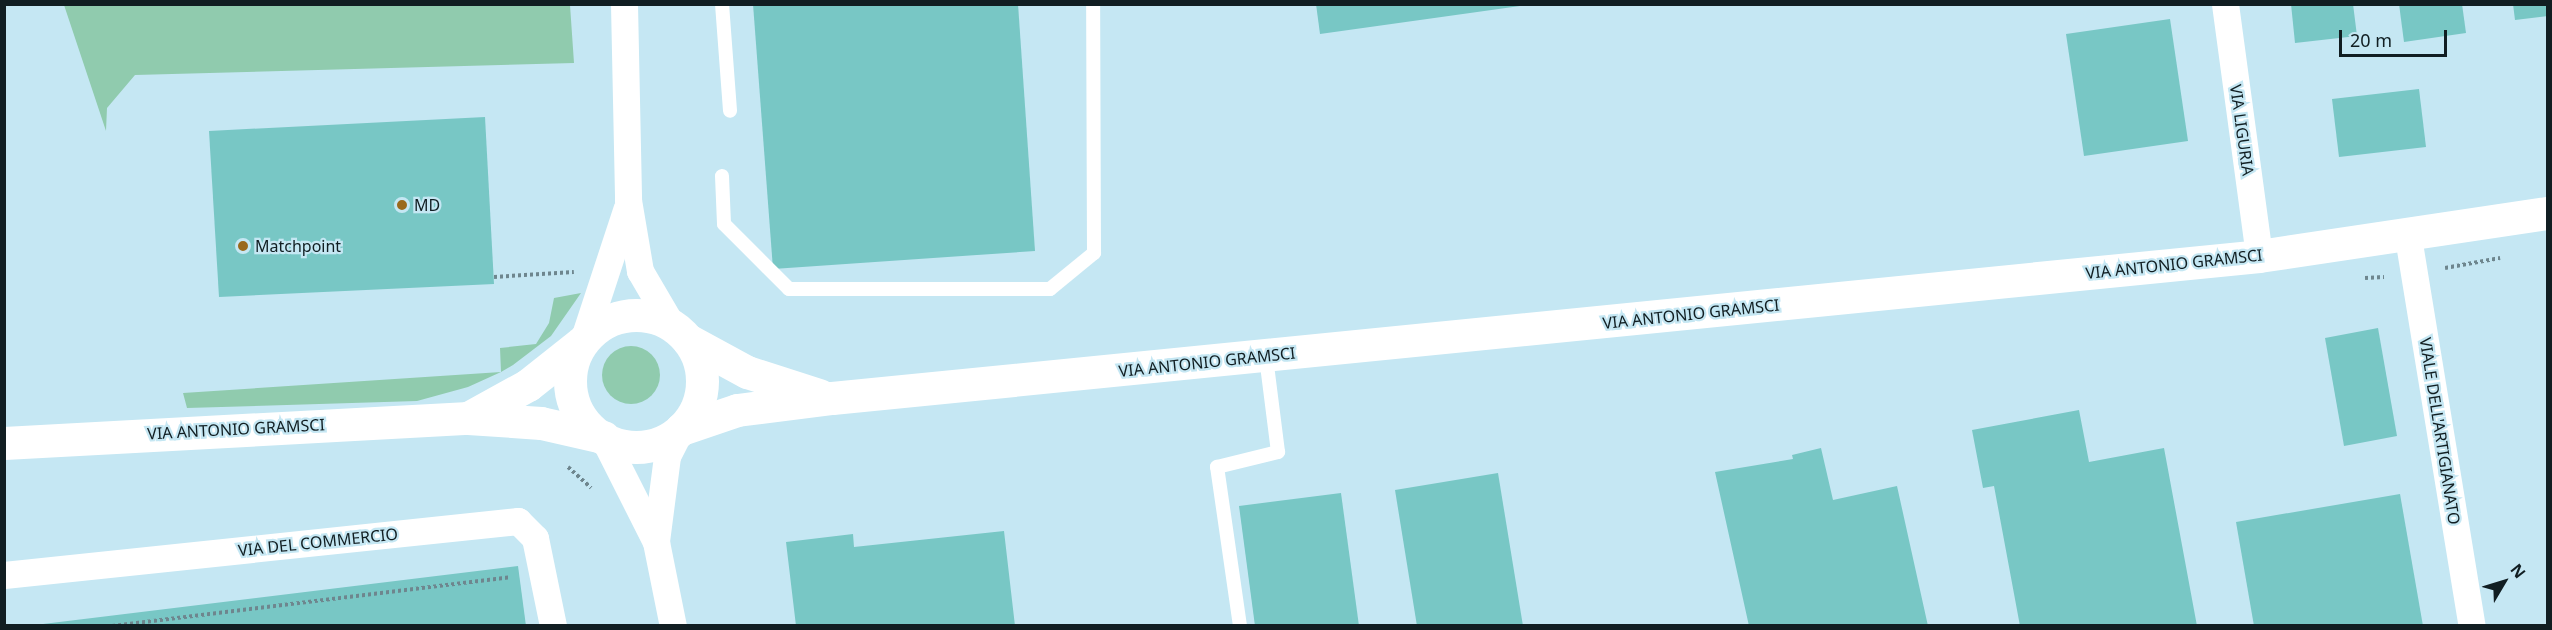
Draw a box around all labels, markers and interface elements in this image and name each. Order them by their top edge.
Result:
scale bar [2342,18,2450,56]
text: 20 m [2350,28,2392,52]
street label: VIA LIGURIA [2226,83,2258,177]
place label: MD [414,195,440,215]
marker: MD [395,198,409,212]
place label: Matchpoint [255,236,341,256]
marker: Matchpoint [236,239,250,253]
street label: VIA ANTONIO GRAMSCI [2085,245,2263,283]
street label: VIA ANTONIO GRAMSCI [1602,295,1780,333]
street label: VIALE DELL'ARTIGIANATO [2416,336,2464,526]
street label: VIA ANTONIO GRAMSCI [1118,343,1296,381]
street label: VIA ANTONIO GRAMSCI [147,415,325,443]
street label: VIA DEL COMMERCIO [237,524,399,560]
north arrow [2474,552,2534,612]
text: N [2506,559,2531,583]

